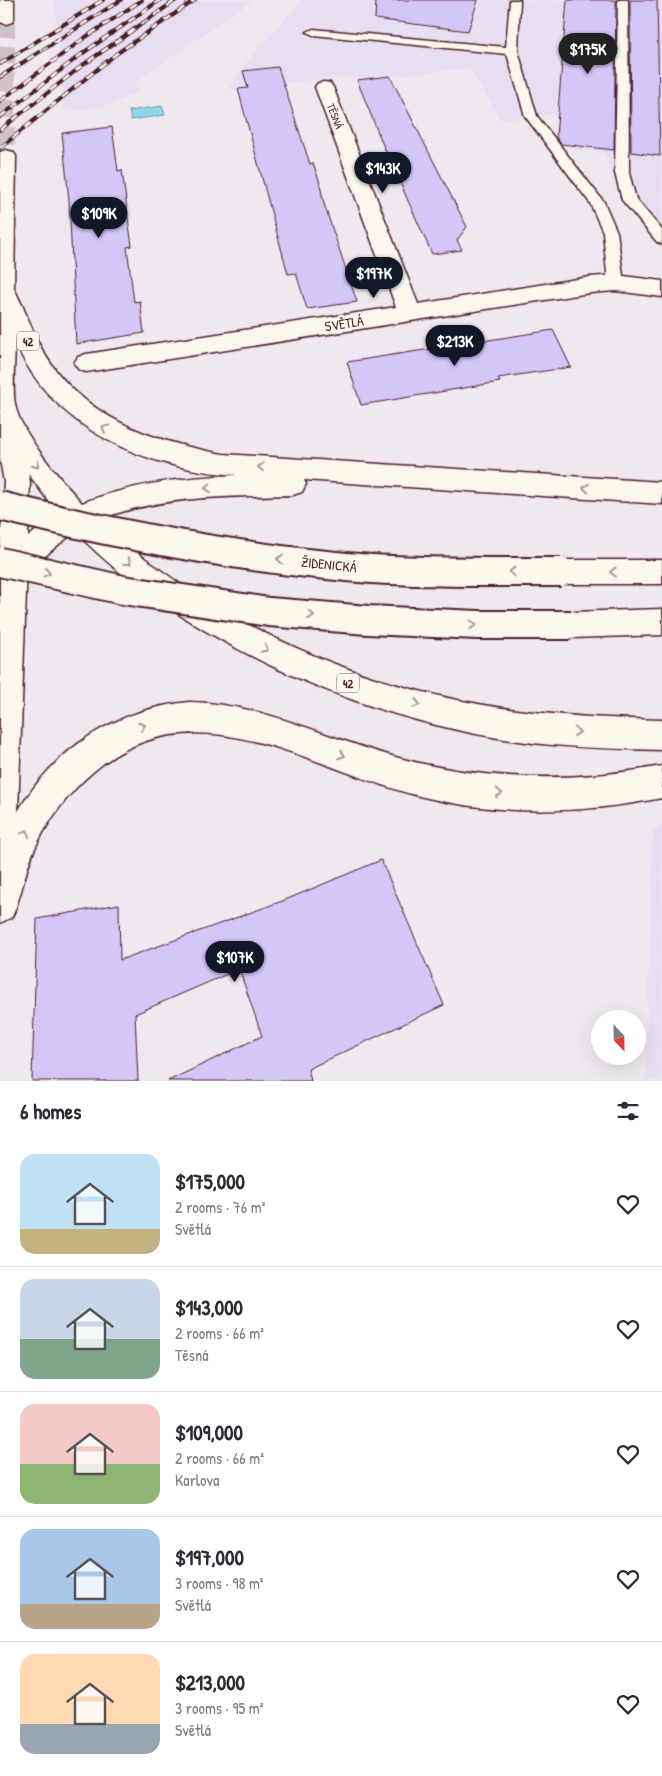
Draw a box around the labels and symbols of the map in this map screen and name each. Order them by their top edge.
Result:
pin: $175K [553,32,623,75]
street label: TĚSNÁ [324,101,346,131]
pin: $143K [348,152,418,194]
pin: $109K [64,196,134,239]
pin: $197K [339,256,409,299]
street label: SVĚTLÁ [323,311,365,335]
pin: $213K [420,324,490,367]
road number: 42 [17,332,39,351]
one-way arrow [101,425,110,435]
one-way arrow [30,459,39,469]
one-way arrow [257,462,265,473]
one-way arrow [204,483,212,494]
one-way arrow [582,483,590,494]
street label: ŽIDENICKÁ [300,552,358,576]
one-way arrow [276,554,284,565]
one-way arrow [122,556,131,565]
one-way arrow [43,567,52,578]
one-way arrow [508,567,516,577]
one-way arrow [609,567,617,577]
one-way arrow [308,610,316,621]
one-way arrow [470,619,478,630]
one-way arrow [259,643,268,653]
road number: 42 [337,674,359,692]
one-way arrow [412,698,421,709]
one-way arrow [137,722,146,732]
one-way arrow [573,726,581,737]
one-way arrow [337,749,345,759]
one-way arrow [495,788,503,799]
one-way arrow [20,829,30,838]
pin: $107K [200,940,270,983]
north arrow [591,1010,646,1065]

